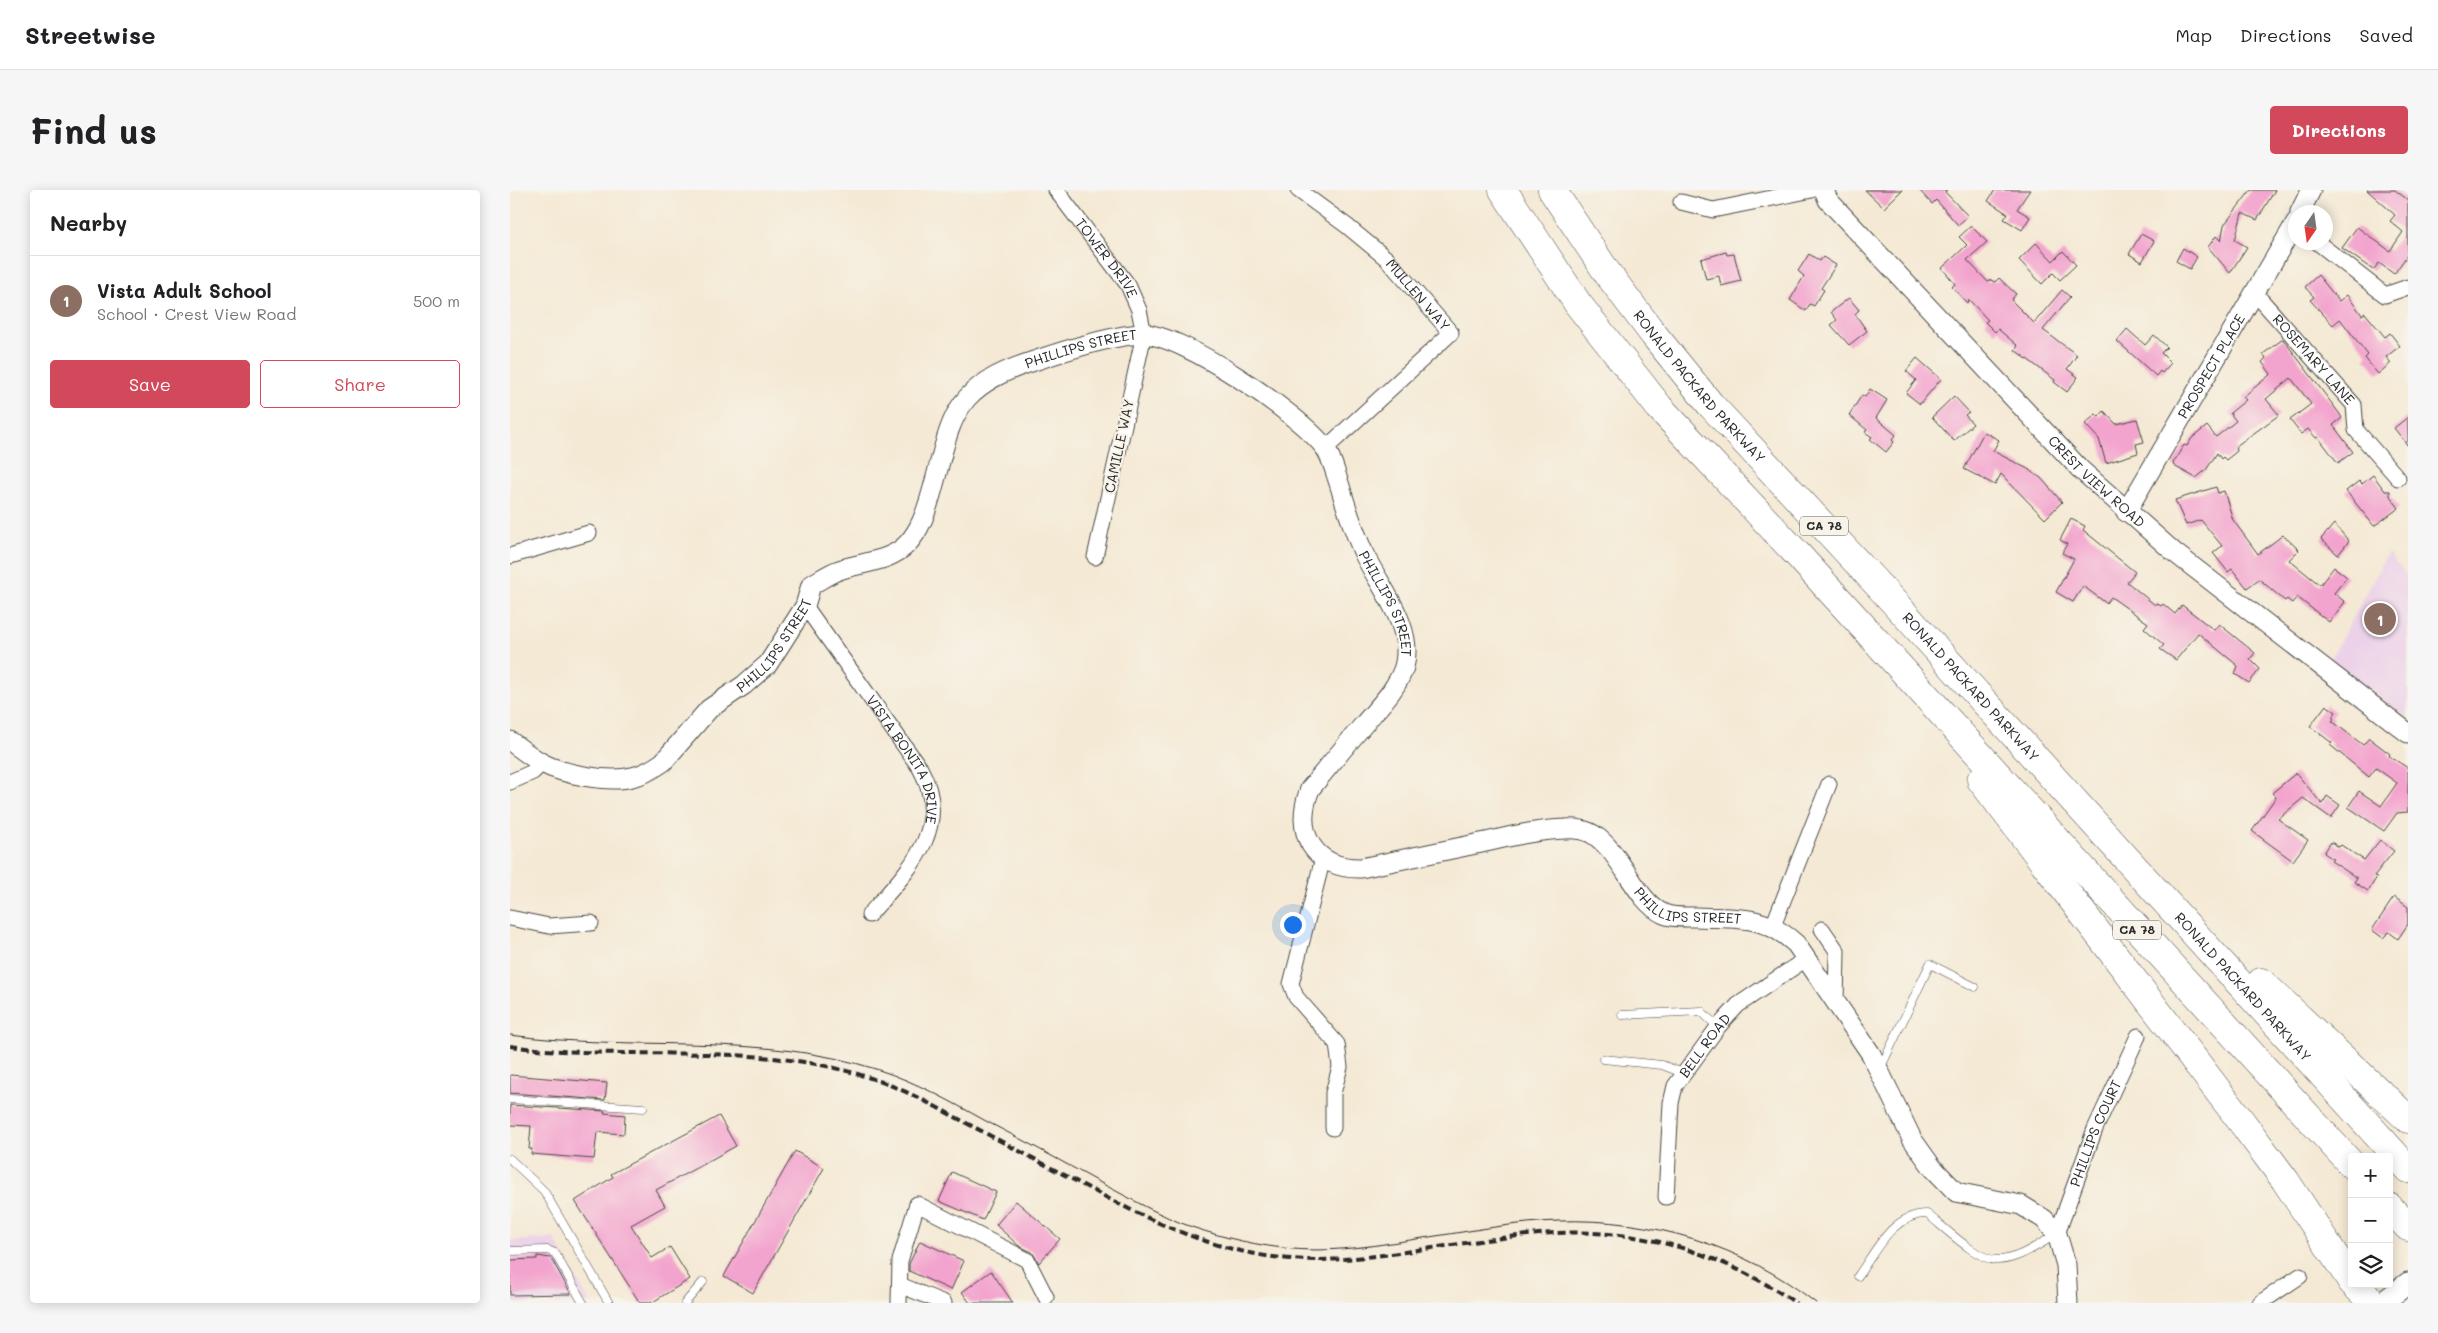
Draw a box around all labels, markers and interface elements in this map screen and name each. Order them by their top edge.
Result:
text: Streetwise [25,19,155,50]
text: Map [2175,23,2212,47]
text: Directions [2240,23,2332,47]
text: Saved [2360,23,2413,47]
button: Directions [2270,106,2408,154]
text: Find us [30,107,157,153]
north arrow [2288,205,2333,250]
text: Nearby [50,209,127,236]
street label: TOWER DRIVE [1072,214,1142,301]
street label: MULLEN WAY [1382,254,1455,334]
text: Vista Adult School [97,278,272,303]
text: 1 [62,290,70,311]
text: 500 m [413,290,460,311]
text: School · Crest View Road [97,303,296,324]
street label: RONALD PACKARD PARKWAY [1629,306,1770,467]
street label: PROSPECT PLACE [2173,310,2249,422]
street label: ROSEMARY LANE [2269,310,2359,408]
street label: PHILLIPS STREET [1022,324,1138,372]
button: Save [50,360,250,408]
button: Share [260,360,460,408]
street label: CAMILLE WAY [1099,397,1138,495]
street label: CREST VIEW ROAD [2044,431,2149,531]
road number: CA 78 [1800,516,1848,536]
street label: PHILLIPS STREET [1355,547,1416,657]
street label: PHILLIPS STREET [732,596,816,696]
pin: 1 [2364,600,2396,638]
street label: RONALD PACKARD PARKWAY [1899,608,2044,765]
street label: VISTA BONITA DRIVE [862,691,942,825]
street label: PHILLIPS STREET [1630,883,1742,928]
street label: RONALD PACKARD PARKWAY [2171,908,2316,1065]
your location [1280,912,1306,938]
road number: CA 78 [2113,920,2161,940]
street label: BELL ROAD [1674,1009,1735,1081]
street label: PHILLIPS COURT [2065,1076,2126,1189]
map controls [2348,1153,2393,1288]
button: + [2348,1153,2393,1198]
button: − [2348,1198,2393,1243]
button: layers [2348,1243,2393,1288]

